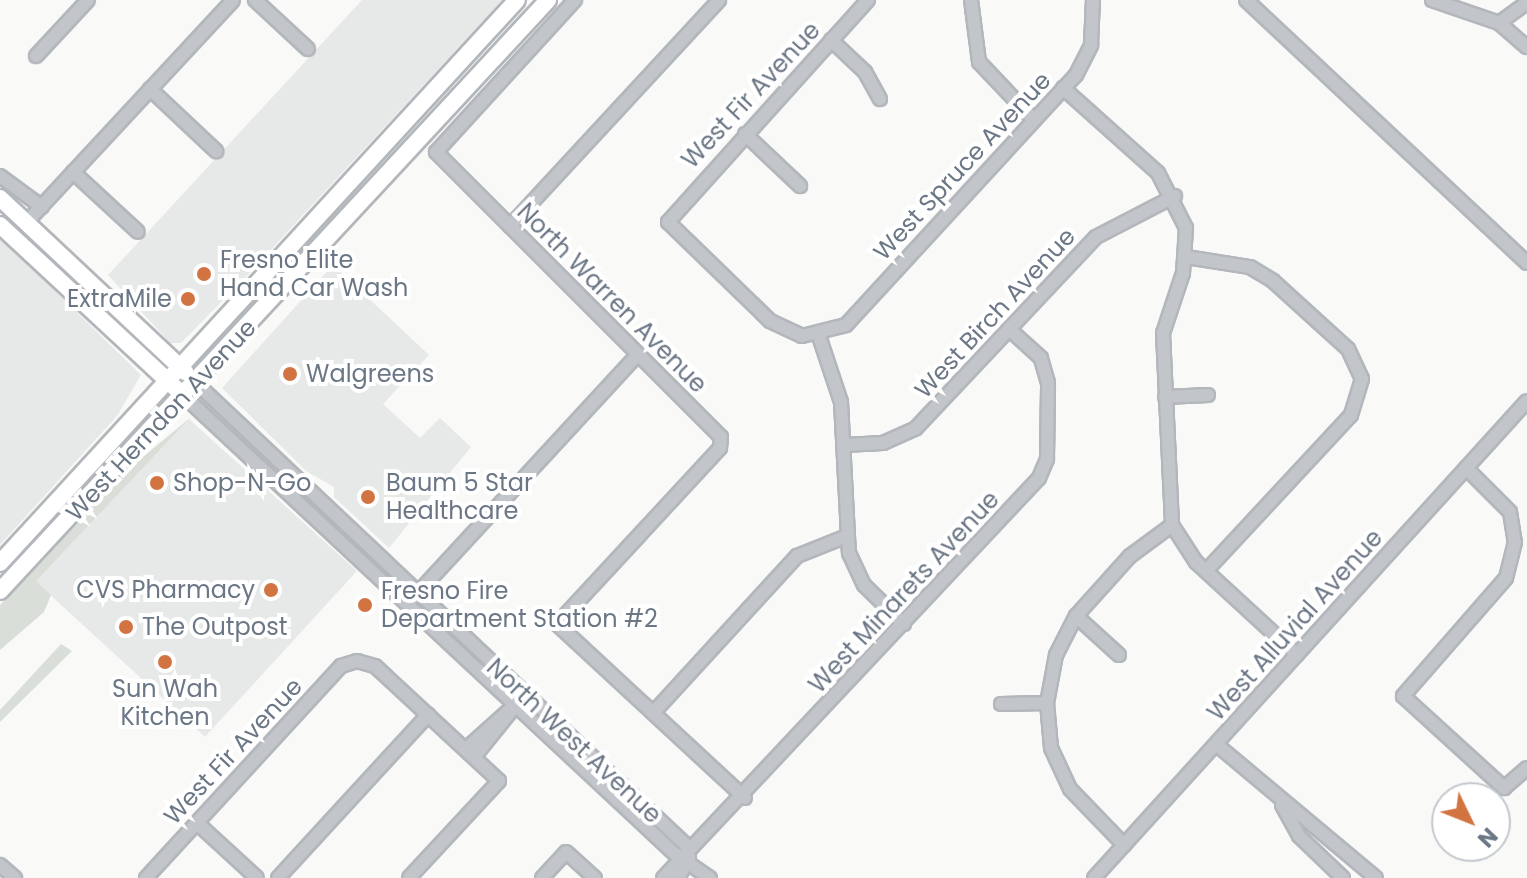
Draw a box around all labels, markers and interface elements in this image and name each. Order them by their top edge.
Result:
street label: West Fir Avenue [676,16,826,174]
street label: West Spruce Avenue [867,66,1057,266]
street label: North Warren Avenue [511,197,713,399]
street label: West Birch Avenue [909,222,1081,404]
place label: Fresno Elite Hand Car Wash [220,246,408,302]
marker: Fresno Elite Hand Car Wash [195,265,213,283]
place label: ExtraMile [67,285,172,313]
marker: ExtraMile [179,290,197,308]
street label: West Herndon Avenue [60,313,262,527]
place label: Walgreens [306,360,434,388]
marker: Walgreens [281,365,299,383]
place label: Shop-N-Go [173,469,311,497]
place label: Baum 5 Star Healthcare [386,469,533,525]
marker: Shop-N-Go [148,474,166,492]
street label: West Minarets Avenue [803,485,1005,699]
marker: Baum 5 Star Healthcare [357,486,379,508]
street label: West Alluvial Avenue [1202,523,1388,727]
place label: CVS Pharmacy [76,576,255,604]
place label: Fresno Fire Department Station #2 [381,577,658,633]
marker: CVS Pharmacy [262,581,280,599]
marker: Fresno Fire Department Station #2 [356,596,374,614]
place label: The Outpost [142,613,287,641]
marker: The Outpost [117,618,135,636]
marker: Sun Wah Kitchen [156,653,174,671]
street label: North West Avenue [481,653,667,829]
street label: West Fir Avenue [158,672,308,830]
place label: Sun Wah Kitchen [112,675,218,731]
north arrow [1431,782,1511,862]
text: N [1470,821,1504,854]

